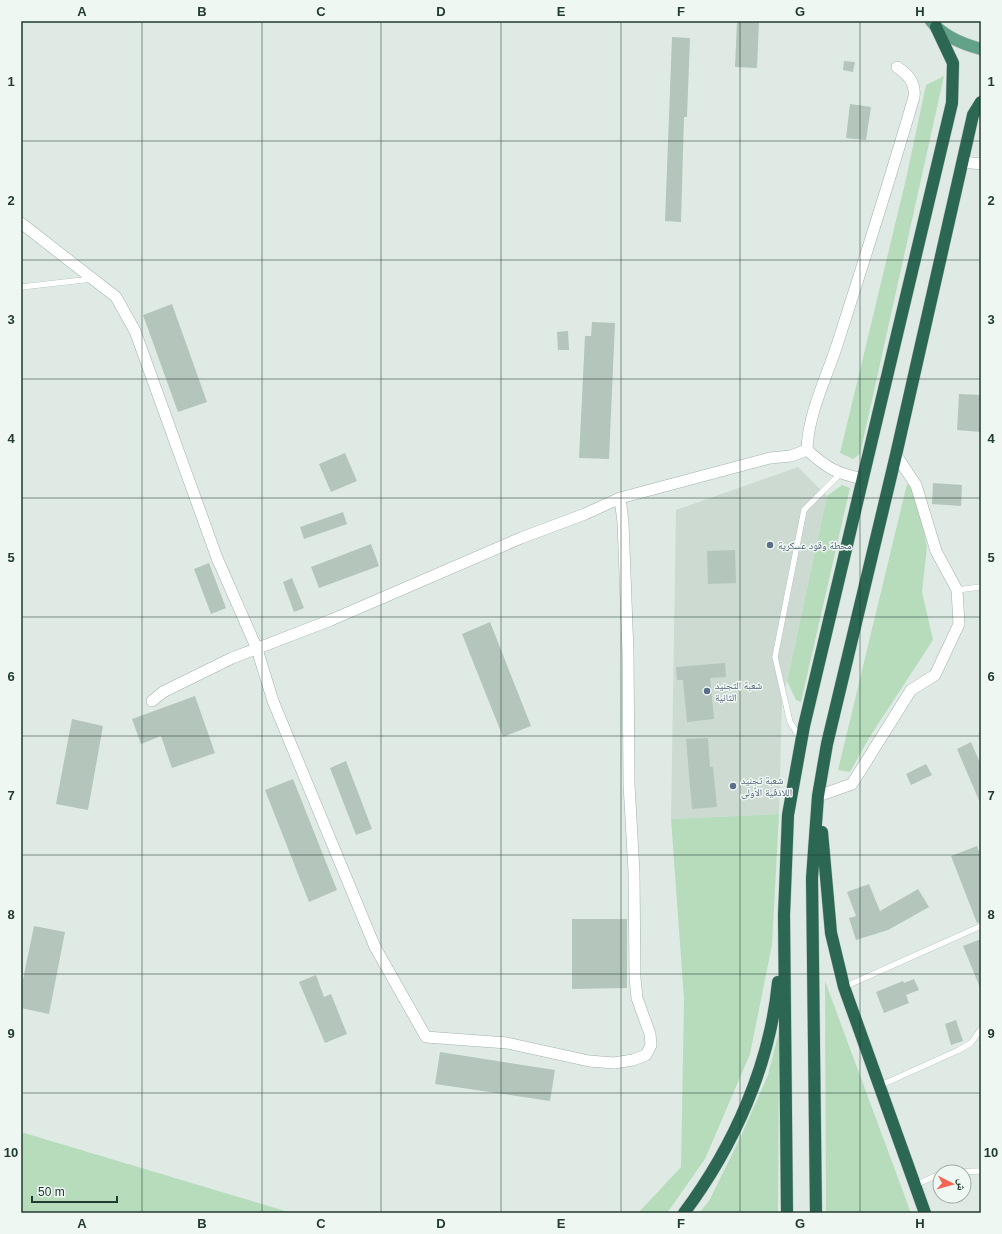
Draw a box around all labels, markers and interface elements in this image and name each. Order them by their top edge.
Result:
text: A [77,4,87,19]
text: B [197,4,207,19]
text: C [316,4,326,19]
text: D [436,4,446,19]
text: E [557,4,566,19]
text: F [677,4,685,19]
text: G [795,4,805,19]
text: H [915,4,925,19]
text: 1 [7,74,15,89]
text: 1 [987,74,995,89]
text: 2 [7,193,15,208]
text: 2 [987,193,995,208]
text: 3 [7,312,15,327]
text: 3 [987,312,995,327]
text: 4 [7,431,15,446]
text: 4 [987,431,995,446]
marker: محطة وقود عسكرية [765,540,775,550]
place label: محطة وقود عسكرية [778,540,852,551]
text: 5 [7,550,15,565]
text: 5 [987,550,995,565]
text: 6 [7,669,15,684]
text: 6 [987,669,995,684]
place label: شعبة التجنيد الثانية [715,680,762,703]
marker: شعبة التجنيد الثانية [702,686,712,696]
place label: شعبة تجنيد اللاذقية الأولى [741,775,792,799]
marker: شعبة تجنيد اللاذقية الأولى [728,781,738,791]
text: 7 [7,788,15,803]
text: 7 [987,788,995,803]
text: 8 [7,907,15,922]
text: 8 [987,907,995,922]
text: 9 [7,1026,15,1041]
text: 9 [987,1026,995,1041]
text: 10 [4,1145,18,1160]
text: 10 [984,1145,998,1160]
north arrow [932,1164,972,1204]
scale bar [32,1178,117,1204]
text: ش [953,1178,969,1192]
text: 50 m [38,1185,65,1199]
text: A [77,1216,87,1231]
text: B [197,1216,207,1231]
text: C [316,1216,326,1231]
text: D [436,1216,446,1231]
text: E [557,1216,566,1231]
text: F [677,1216,685,1231]
text: G [795,1216,805,1231]
text: H [915,1216,925,1231]

